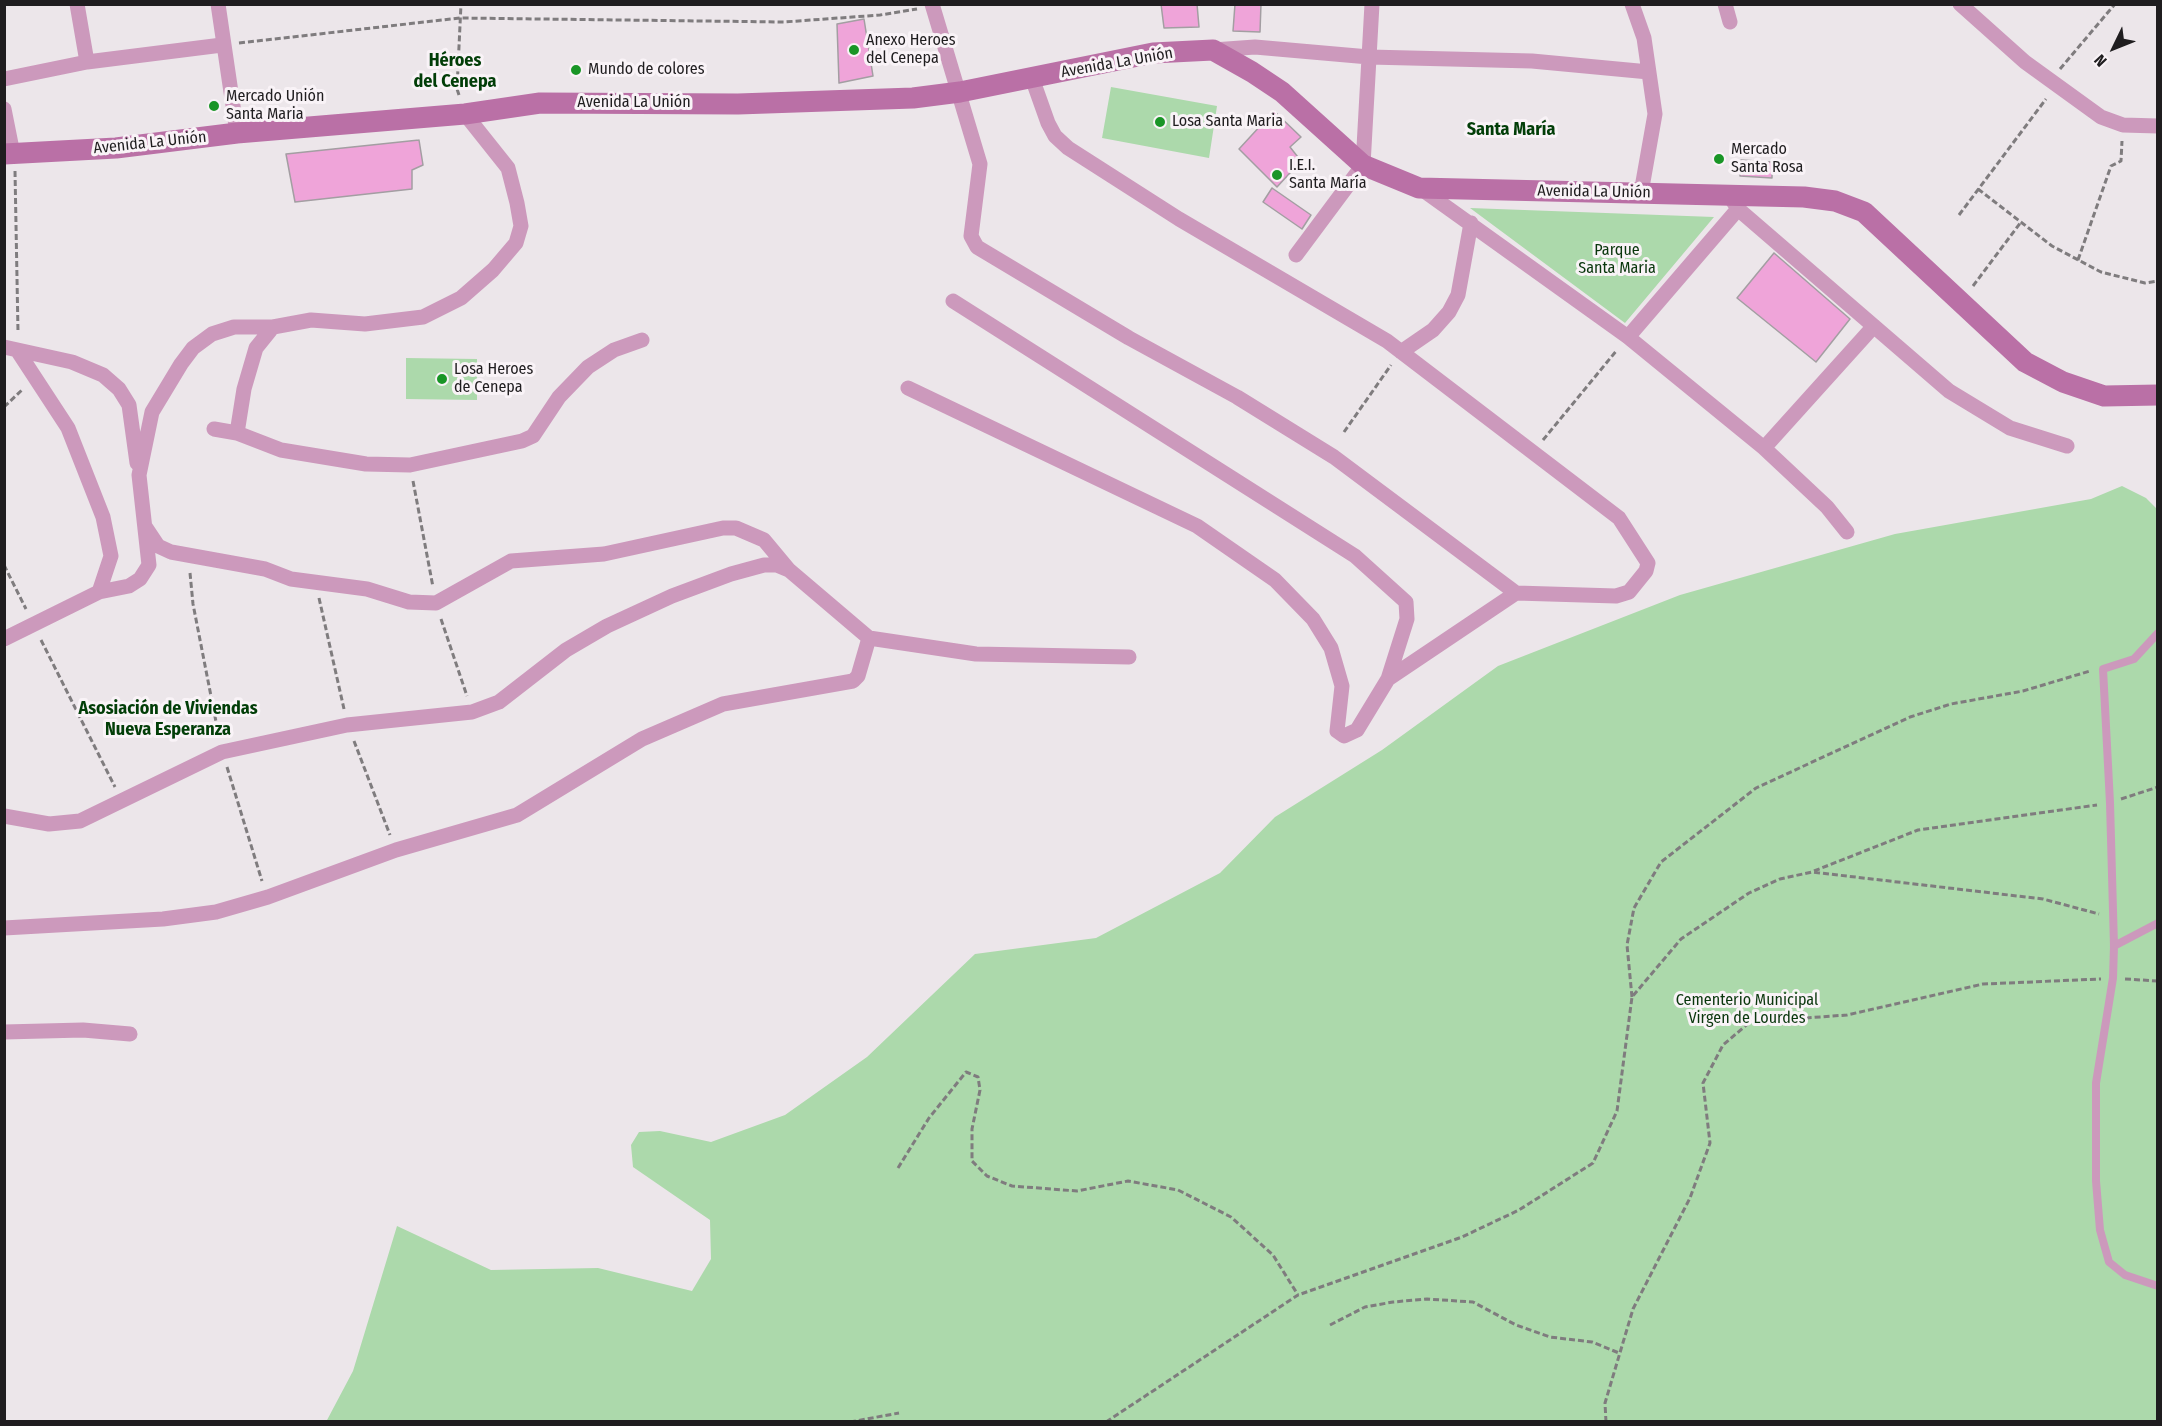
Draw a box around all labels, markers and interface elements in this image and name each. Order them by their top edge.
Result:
north arrow [2084,18,2144,78]
place label: Anexo Heroes del Cenepa [866,31,956,69]
marker: Anexo Heroes del Cenepa [847,43,861,57]
street label: Avenida La Unión [1060,44,1174,82]
district label: Héroes del Cenepa [414,50,496,92]
text: N [2090,51,2111,71]
place label: Mundo de colores [588,60,705,80]
marker: Mundo de colores [569,63,583,77]
place label: Mercado Unión Santa Maria [226,87,324,125]
street label: Avenida La Unión [577,93,691,113]
marker: Mercado Unión Santa Maria [207,99,221,113]
place label: Losa Santa Maria [1172,112,1283,132]
marker: Losa Santa Maria [1153,115,1167,129]
district label: Santa María [1467,119,1555,141]
street label: Avenida La Unión [93,128,207,158]
place label: Mercado Santa Rosa [1731,140,1803,178]
marker: Mercado Santa Rosa [1712,152,1726,166]
place label: I.E.I. Santa María [1289,156,1367,194]
marker: I.E.I. Santa María [1270,168,1284,182]
street label: Avenida La Unión [1537,181,1651,203]
park label: Parque Santa Maria [1578,241,1656,279]
place label: Losa Heroes de Cenepa [454,360,533,398]
marker: Losa Heroes de Cenepa [435,372,449,386]
district label: Asosiación de Viviendas Nueva Esperanza [78,698,258,740]
park label: Cementerio Municipal Virgen de Lourdes [1676,991,1818,1029]

